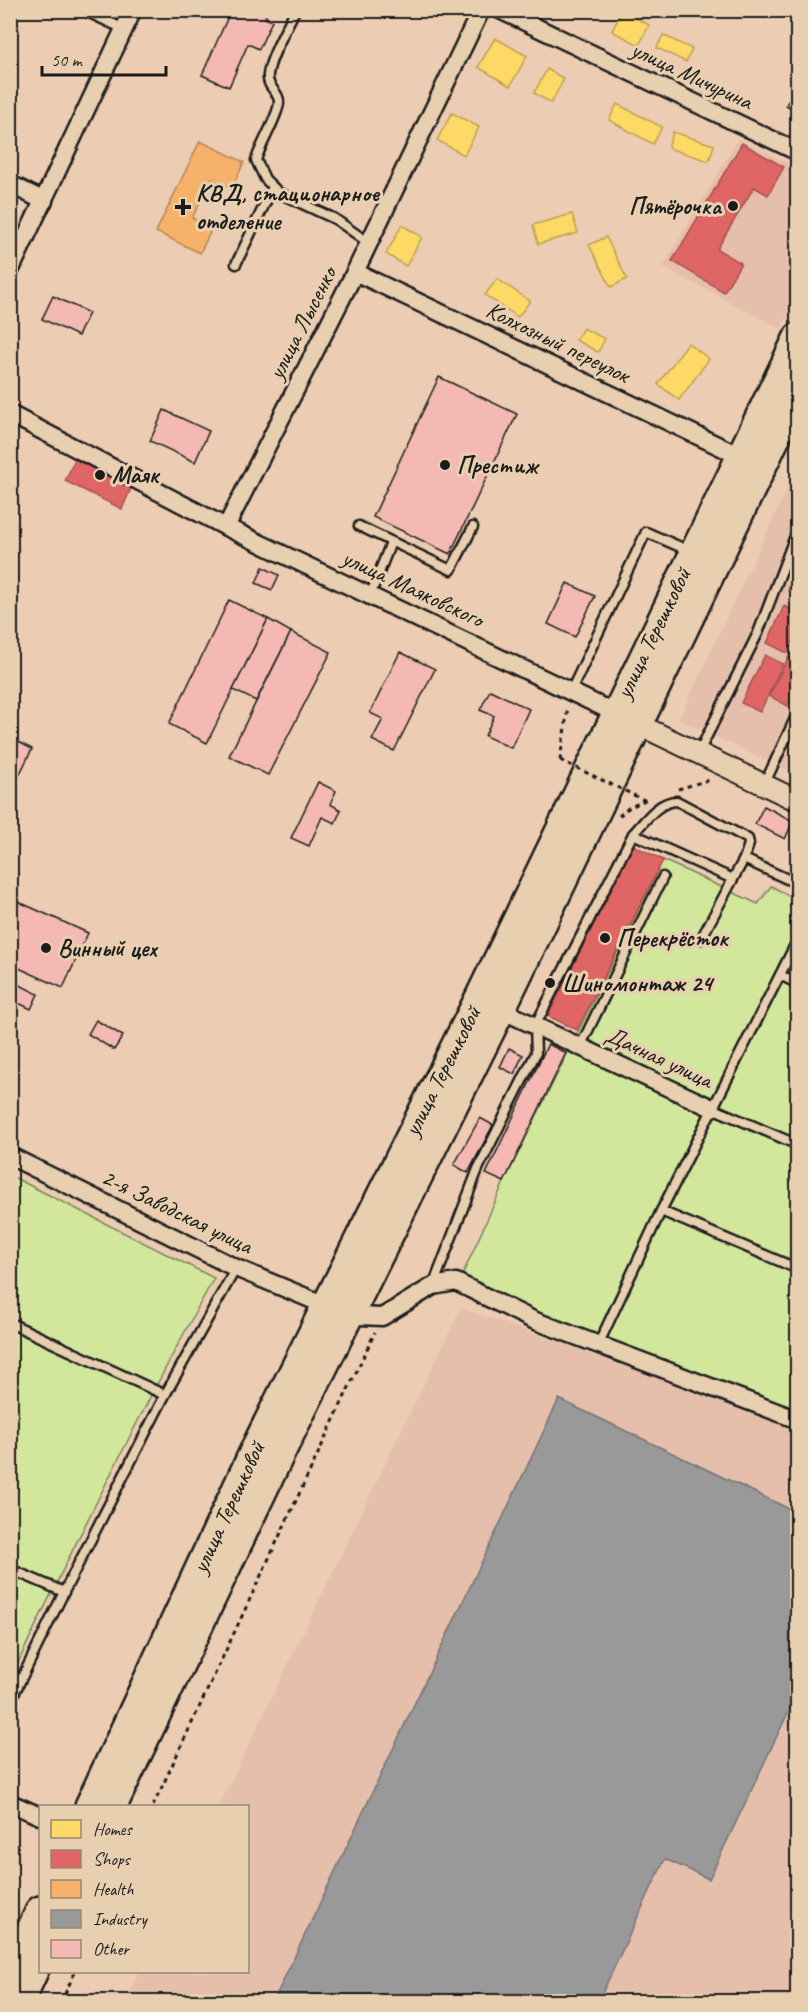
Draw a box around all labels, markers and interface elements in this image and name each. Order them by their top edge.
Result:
street label: улица Мичурина [625,33,759,117]
scale bar [42,39,166,77]
text: 50 m [51,49,84,71]
place label: КВД, стационарное отделение [196,178,381,236]
place label: Пятёрочка [629,191,722,221]
marker: КВД, стационарное отделение [174,198,192,216]
marker: Пятёрочка [726,199,740,213]
street label: улица Лысенко [260,259,344,386]
street label: Колхозный переулок [481,294,636,391]
place label: Престиж [457,450,541,480]
marker: Престиж [438,458,452,472]
place label: Маяк [112,460,161,490]
marker: Маяк [93,468,107,482]
street label: улица Маяковского [336,541,491,635]
street label: улица Терешковой [608,561,698,705]
place label: Перекрёсток [617,923,730,953]
marker: Перекрёсток [598,931,612,945]
place label: Винный цех [58,933,159,963]
marker: Винный цех [39,941,53,955]
place label: Шиномонтаж 24 [562,968,715,998]
marker: Шиномонтаж 24 [543,976,557,990]
street label: улица Терешковой [396,999,488,1143]
street label: Дачная улица [601,1019,719,1096]
street label: 2-я Заводская улица [97,1162,259,1261]
street label: улица Терешковой [184,1435,272,1579]
legend [39,1805,249,1973]
text: Homes [93,1818,133,1840]
text: Shops [93,1848,132,1870]
text: Health [93,1878,134,1900]
text: Industry [93,1908,148,1930]
text: Other [93,1938,130,1960]

